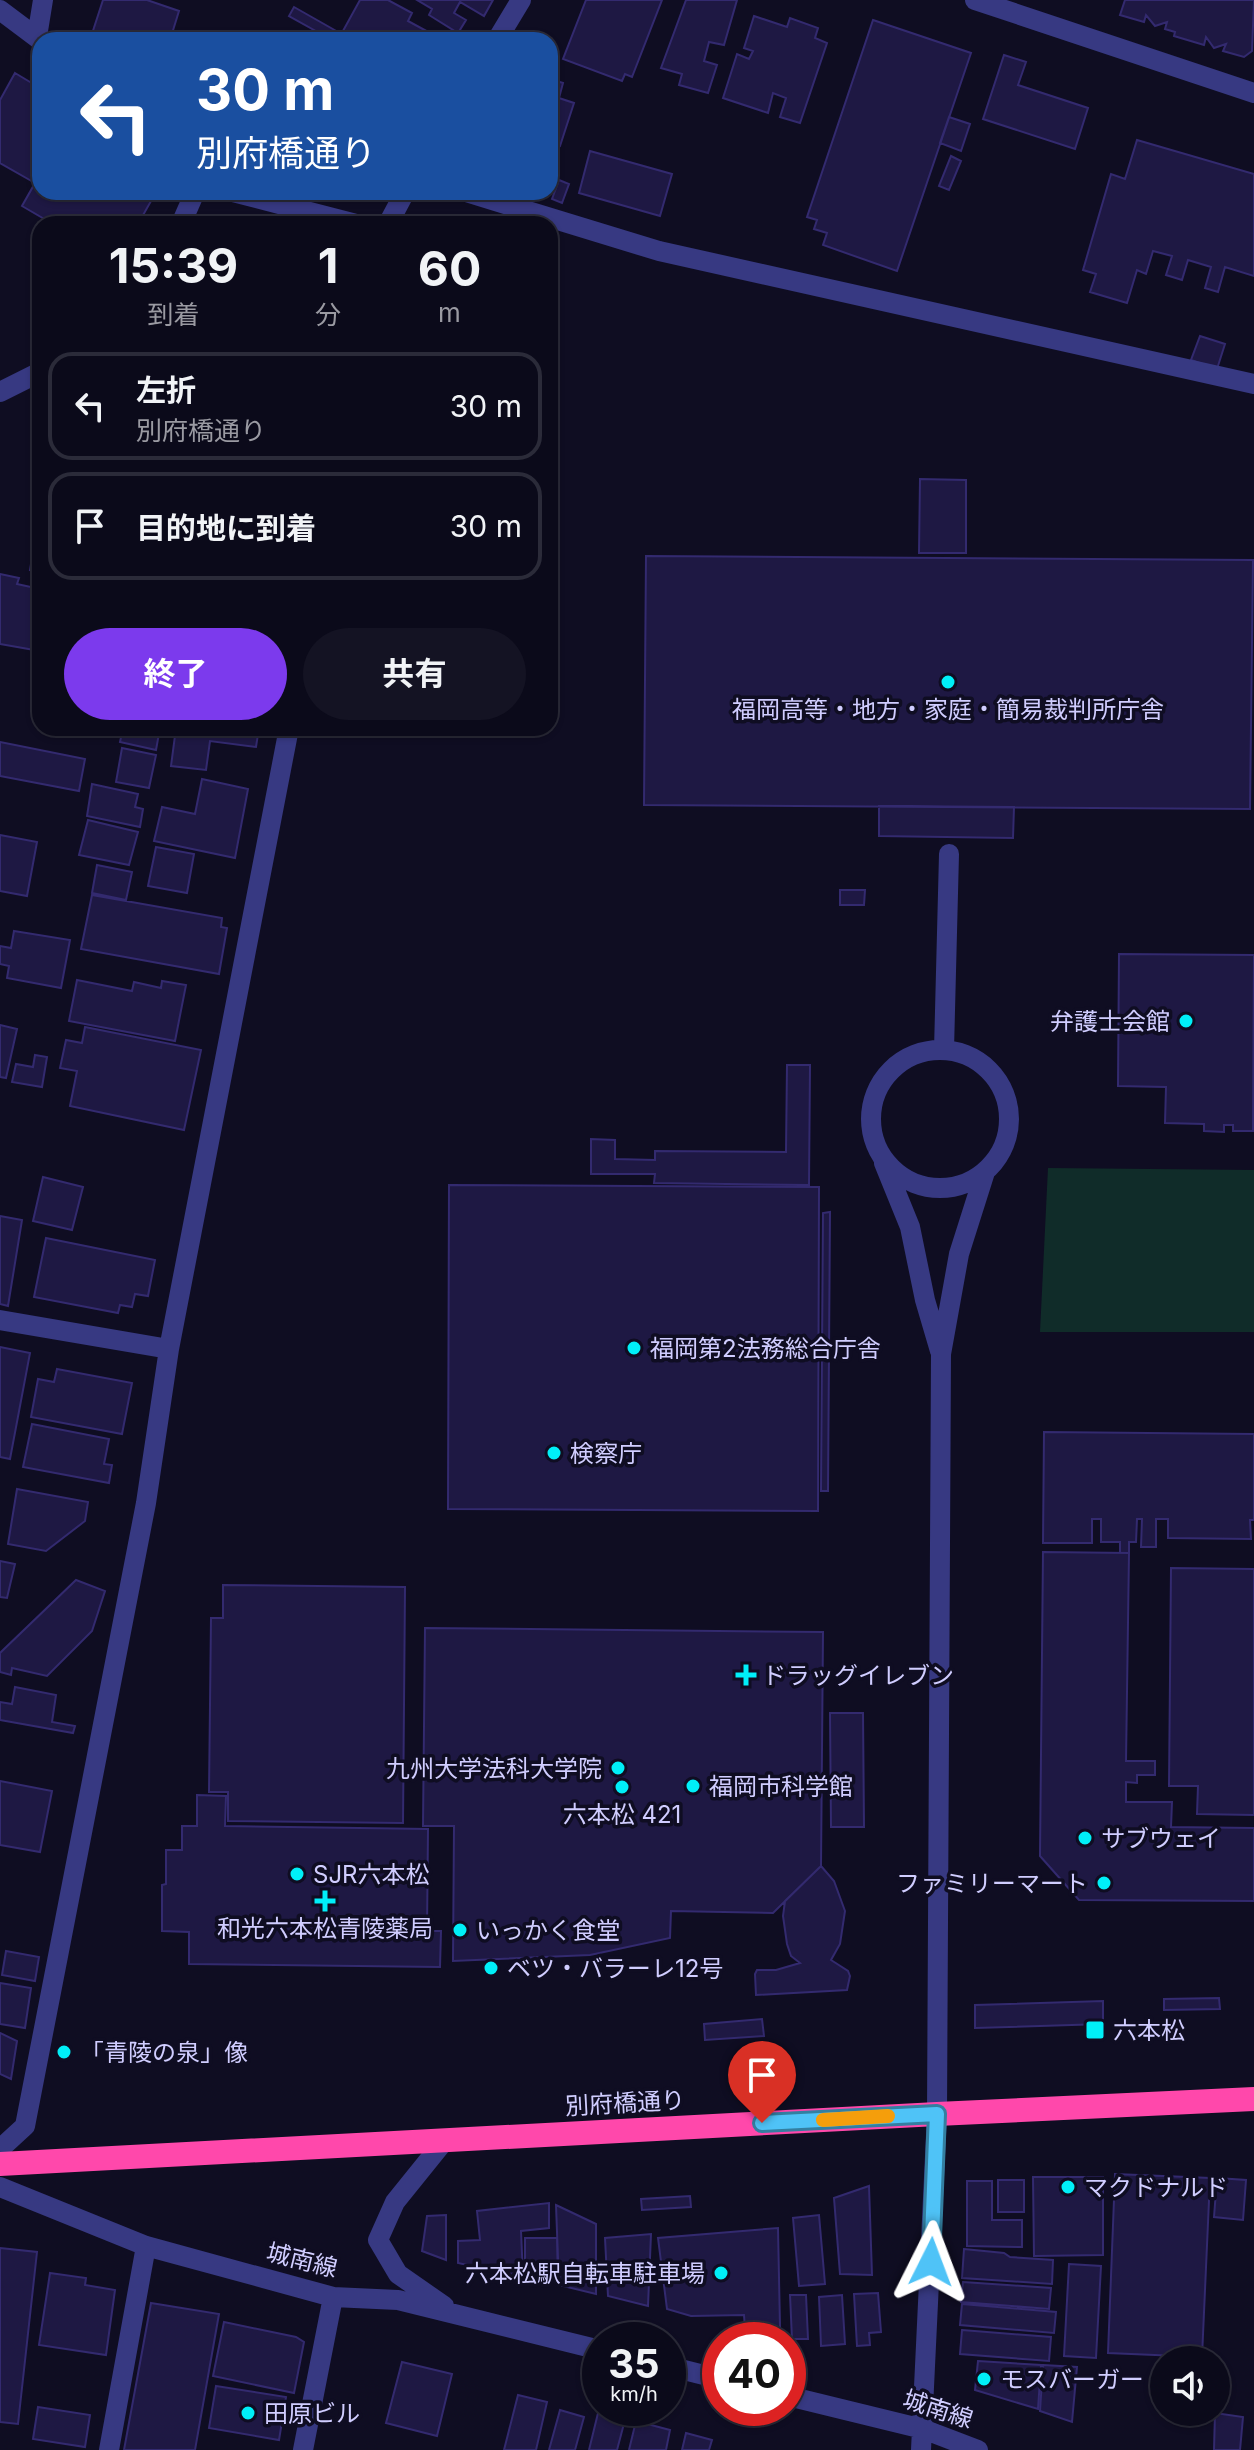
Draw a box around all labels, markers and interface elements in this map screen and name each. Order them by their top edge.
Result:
text: 30 m [196,56,334,124]
icon: left [64,64,168,168]
text: 別府橋通り [196,131,376,175]
text: 15:39 [109,236,238,295]
text: 1 [318,236,338,295]
text: 60 [418,239,481,298]
text: m [438,297,461,328]
text: 到着 [147,299,200,330]
text: 分 [315,299,341,330]
text: 左折 [136,372,196,408]
icon: left [68,384,112,428]
text: 30 m [450,388,522,424]
text: 別府橋通り [136,415,266,446]
icon: arrive [68,504,112,548]
text: 30 m [450,508,522,544]
text: 目的地に到着 [136,510,316,546]
button: 終了 [64,628,287,720]
button: 共有 [303,628,526,720]
marker: 福岡高等・地方・家庭・簡易裁判所庁舎 [939,673,957,691]
place label: 福岡高等・地方・家庭・簡易裁判所庁舎 [732,695,1164,724]
place label: 弁護士会館 [1050,1007,1170,1036]
marker: 弁護士会館 [1177,1012,1195,1030]
place label: 福岡第2法務総合庁舎 [650,1334,881,1363]
marker: 福岡第2法務総合庁舎 [625,1339,643,1357]
place label: 検察庁 [570,1439,642,1468]
marker: 検察庁 [545,1444,563,1462]
place label: ドラッグイレブン [762,1661,954,1690]
marker: ドラッグイレブン [737,1666,755,1684]
place label: 九州大学法科大学院 [386,1754,602,1783]
marker: 九州大学法科大学院 [609,1759,627,1777]
place label: 福岡市科学館 [709,1772,853,1801]
marker: 福岡市科学館 [684,1777,702,1795]
marker: 六本松 421 [613,1778,631,1796]
place label: 六本松 421 [563,1800,681,1829]
place label: サブウェイ [1101,1824,1221,1853]
marker: サブウェイ [1076,1829,1094,1847]
place label: SJR六本松 [313,1860,430,1889]
marker: SJR六本松 [288,1865,306,1883]
place label: ファミリーマート [896,1869,1088,1898]
marker: ファミリーマート [1095,1874,1113,1892]
marker: 和光六本松青陵薬局 [316,1892,334,1910]
place label: 和光六本松青陵薬局 [217,1914,433,1943]
place label: いっかく食堂 [476,1916,620,1945]
marker: いっかく食堂 [451,1921,469,1939]
place label: ベツ・バラーレ12号 [507,1954,723,1983]
marker: ベツ・バラーレ12号 [482,1959,500,1977]
place label: 六本松 [1113,2016,1185,2045]
marker: 六本松 [1084,2019,1106,2041]
place label: 「青陵の泉」像 [80,2038,248,2067]
pin [728,2041,796,2123]
marker: 「青陵の泉」像 [55,2043,73,2061]
icon: arrive [740,2053,784,2097]
street label: 別府橋通り [564,2085,686,2121]
place label: マクドナルド [1084,2173,1228,2202]
marker: マクドナルド [1059,2178,1077,2196]
position arrow [889,2220,973,2304]
street label: 城南線 [264,2237,340,2283]
place label: 六本松駅自転車駐車場 [465,2259,705,2288]
marker: 六本松駅自転車駐車場 [712,2264,730,2282]
speed limit sign: 40 [702,2322,806,2426]
text: 35 [608,2339,660,2388]
map controls [1150,2346,1230,2426]
button: sound [1150,2346,1230,2426]
place label: モスバーガー [1000,2365,1144,2394]
marker: モスバーガー [975,2370,993,2388]
text: km/h [610,2382,658,2406]
street label: 城南線 [899,2384,977,2434]
place label: 田原ビル [264,2399,360,2428]
marker: 田原ビル [239,2404,257,2422]

